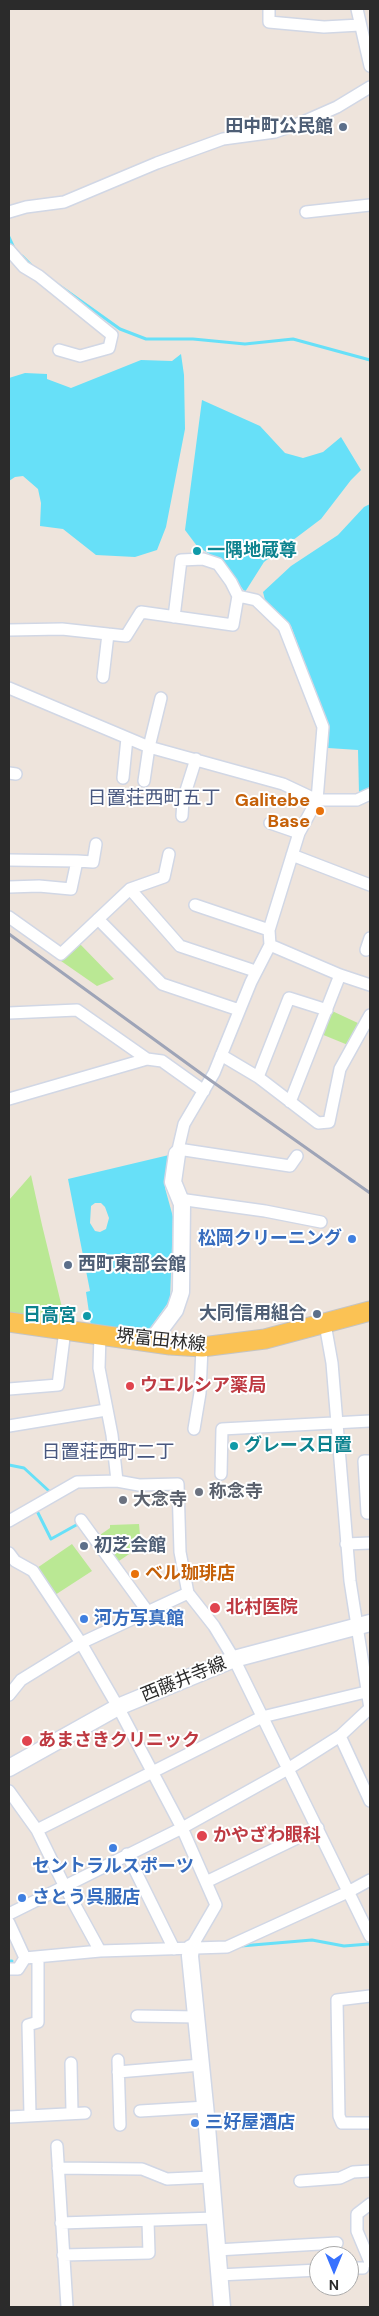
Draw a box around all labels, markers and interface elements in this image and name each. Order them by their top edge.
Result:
place label: 田中町公民館 [225,116,333,138]
marker: 田中町公民館 [337,121,349,133]
place label: 一隅地蔵尊 [207,540,297,562]
marker: 一隅地蔵尊 [191,545,203,557]
district label: 日置荘西町五丁 [88,788,220,810]
place label: Galitebe Base [235,790,310,832]
marker: Galitebe Base [314,805,326,817]
place label: 松岡クリーニング [198,1228,342,1250]
marker: 松岡クリーニング [346,1233,358,1245]
place label: 西町東部会館 [78,1254,186,1276]
marker: 西町東部会館 [62,1259,74,1271]
place label: 大同信用組合 [199,1303,307,1325]
place label: 日高宮 [23,1305,77,1327]
marker: 大同信用組合 [311,1308,323,1320]
marker: 日高宮 [81,1310,93,1322]
street label: 堺富田林線 [115,1326,207,1356]
place label: ウエルシア薬局 [140,1375,266,1397]
marker: ウエルシア薬局 [124,1380,136,1392]
place label: グレース日置 [244,1435,352,1457]
marker: グレース日置 [228,1440,240,1452]
district label: 日置荘西町二丁 [42,1442,174,1464]
place label: 称念寺 [209,1481,263,1503]
marker: 称念寺 [193,1486,205,1498]
place label: 大念寺 [133,1489,187,1511]
marker: 大念寺 [117,1494,129,1506]
place label: 初芝会館 [94,1535,166,1557]
marker: 初芝会館 [78,1540,90,1552]
place label: ベル珈琲店 [145,1563,235,1585]
marker: ベル珈琲店 [129,1568,141,1580]
place label: 北村医院 [226,1597,298,1619]
marker: 北村医院 [208,1601,222,1615]
place label: 河方写真館 [94,1608,184,1630]
marker: 河方写真館 [78,1613,90,1625]
street label: 西藤井寺線 [138,1653,230,1707]
place label: あまさきクリニック [38,1730,200,1752]
marker: あまさきクリニック [20,1734,34,1748]
place label: かやざわ眼科 [213,1825,321,1847]
marker: かやざわ眼科 [195,1829,209,1843]
marker: セントラルスポーツ [107,1842,119,1854]
place label: セントラルスポーツ [32,1856,194,1878]
place label: さとう呉服店 [32,1887,140,1909]
marker: さとう呉服店 [16,1892,28,1904]
place label: 三好屋酒店 [205,2112,295,2134]
marker: 三好屋酒店 [189,2117,201,2129]
north arrow [309,2246,359,2296]
text: N [329,2276,339,2294]

